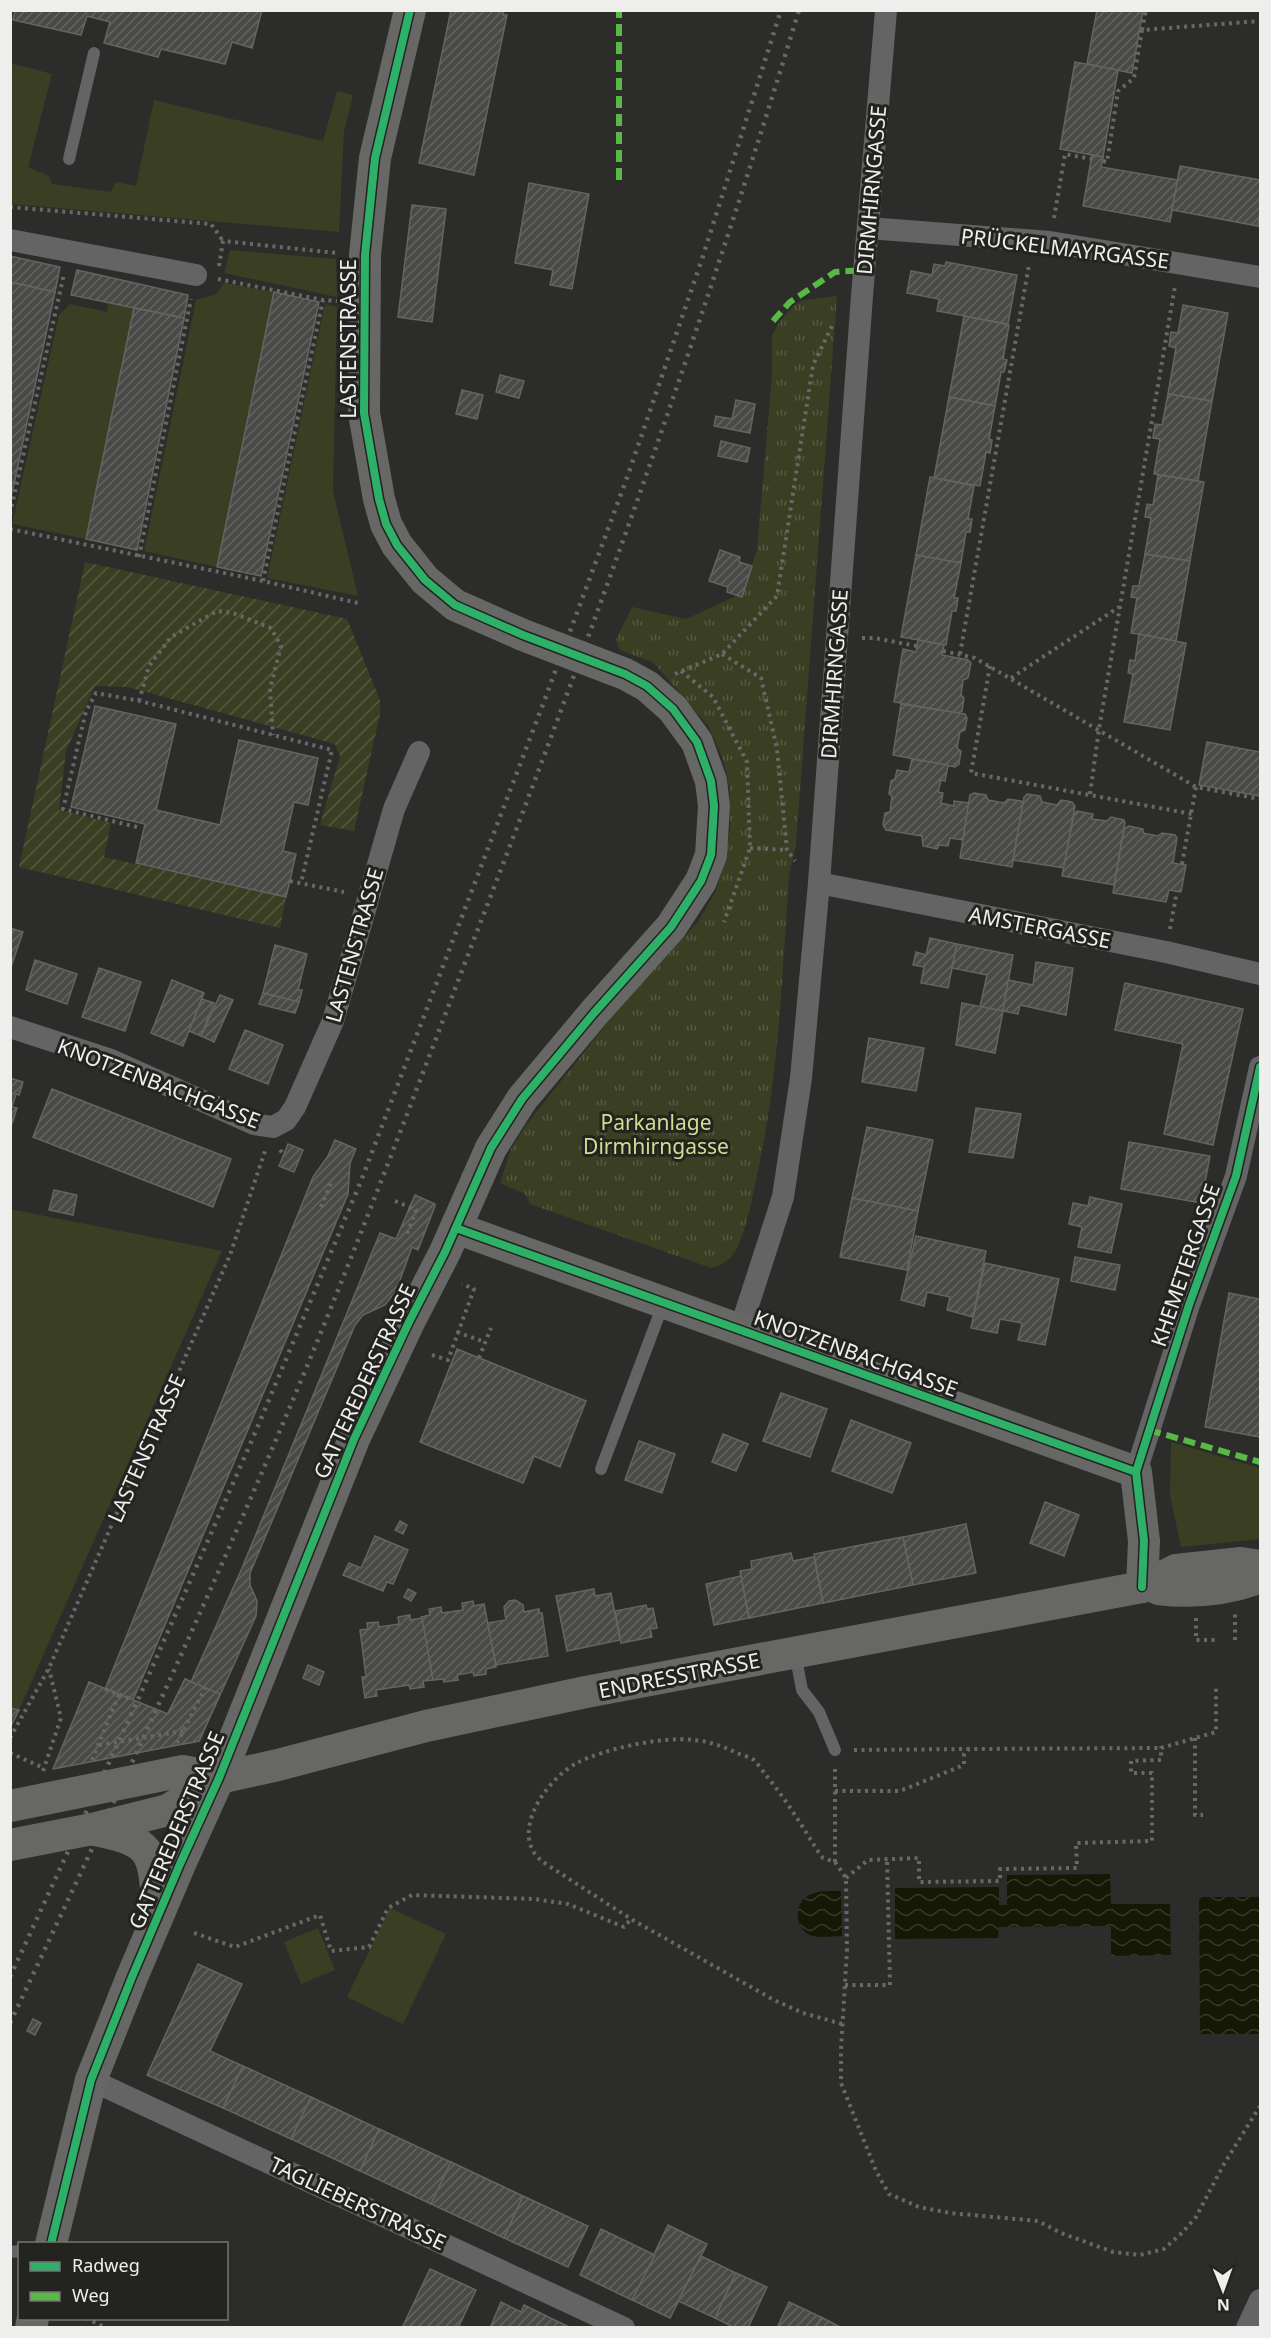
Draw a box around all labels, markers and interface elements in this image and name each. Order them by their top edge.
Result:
street label: DIRMHIRNGASSE [850,104,892,276]
street label: PRÜCKELMAYRGASSE [959,221,1171,275]
street label: LASTENSTRASSE [334,259,362,419]
street label: DIRMHIRNGASSE [814,588,854,760]
street label: LASTENSTRASSE [319,864,389,1026]
street label: AMSTERGASSE [967,900,1113,954]
street label: KNOTZENBACHGASSE [54,1031,264,1135]
park label: Parkanlage Dirmhirngasse [583,1108,729,1160]
street label: KHEMETERGASSE [1144,1180,1226,1350]
street label: GATTEREDERSTRASSE [307,1279,421,1483]
street label: KNOTZENBACHGASSE [750,1303,962,1403]
street label: LASTENSTRASSE [101,1369,191,1527]
street label: ENDRESSTRASSE [596,1646,762,1704]
street label: GATTEREDERSTRASSE [122,1727,230,1933]
street label: TAGLIEBERSTRASSE [265,2150,451,2256]
legend [18,2242,228,2320]
text: Radweg [72,2253,140,2277]
north arrow [1193,2260,1253,2320]
text: Weg [72,2283,110,2307]
text: N [1217,2294,1230,2316]

